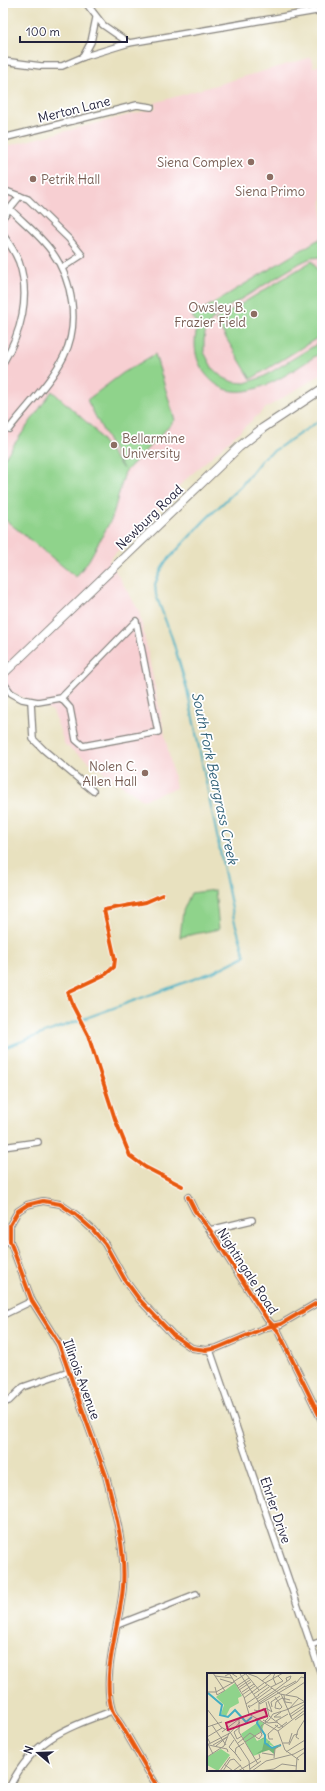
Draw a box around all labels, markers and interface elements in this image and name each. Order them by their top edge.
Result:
scale bar [20,18,127,44]
text: 100 m [26,24,60,39]
street label: Merton Lane [36,92,112,127]
place label: Siena Complex [157,154,244,171]
marker: Siena Complex [246,157,256,167]
place label: Petrik Hall [41,171,100,188]
marker: Siena Primo [265,172,275,182]
marker: Petrik Hall [28,174,38,184]
place label: Siena Primo [235,183,305,200]
place label: Owsley B. Frazier Field [174,299,246,331]
marker: Owsley B. Frazier Field [249,309,259,319]
place label: Bellarmine University [122,430,185,462]
marker: Bellarmine University [109,440,119,450]
street label: Newburg Road [112,481,187,554]
water label: South Fork Beargrass Creek [188,690,242,867]
place label: Nolen C. Allen Hall [83,758,137,790]
marker: Nolen C. Allen Hall [140,768,150,778]
street label: Nightingale Road [213,1225,282,1318]
street label: Illinois Avenue [59,1336,104,1422]
street label: Ehrler Drive [256,1475,295,1546]
inset map [207,1673,305,1771]
north arrow [18,1733,58,1773]
text: N [21,1744,36,1756]

